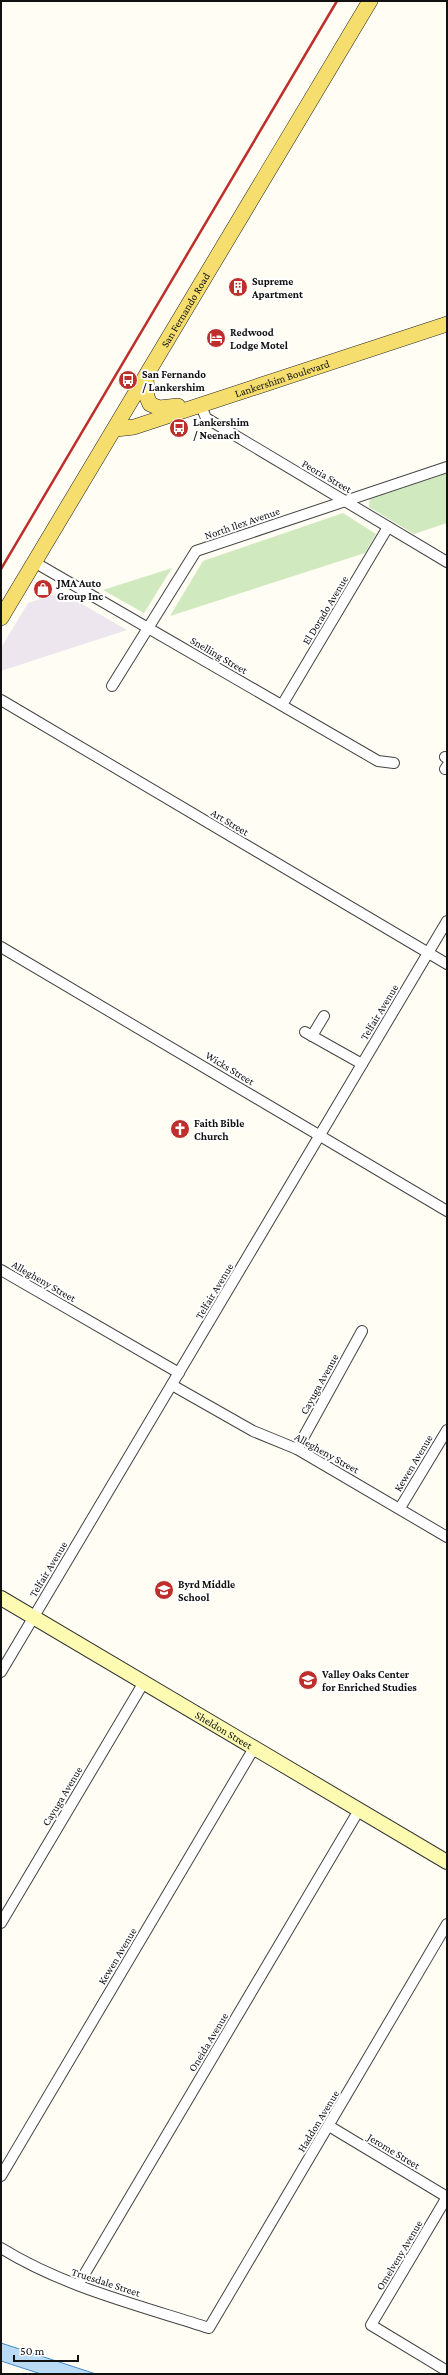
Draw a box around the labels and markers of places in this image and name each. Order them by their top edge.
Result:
place label: Supreme Apartment [251,275,303,300]
building icon: Supreme Apartment [227,276,249,298]
place label: Redwood Lodge Motel [230,326,289,351]
hotel icon: Redwood Lodge Motel [205,327,227,349]
place label: San Fernando / Lankershim [142,368,206,393]
bus stop icon: San Fernando / Lankershim [117,369,139,391]
place label: Lankershim / Neenach [193,416,250,441]
bus stop icon: Lankershim / Neenach [168,417,190,439]
place label: JMA Auto Group Inc [56,577,103,602]
shop icon: JMA Auto Group Inc [32,578,54,600]
place label: Faith Bible Church [194,1117,244,1142]
church icon: Faith Bible Church [169,1118,191,1140]
place label: Byrd Middle School [178,1578,235,1603]
school or university icon: Byrd Middle School [153,1579,175,1601]
place label: Valley Oaks Center for Enriched Studies [321,1668,417,1693]
school or university icon: Valley Oaks Center for Enriched Studies [297,1669,319,1691]

